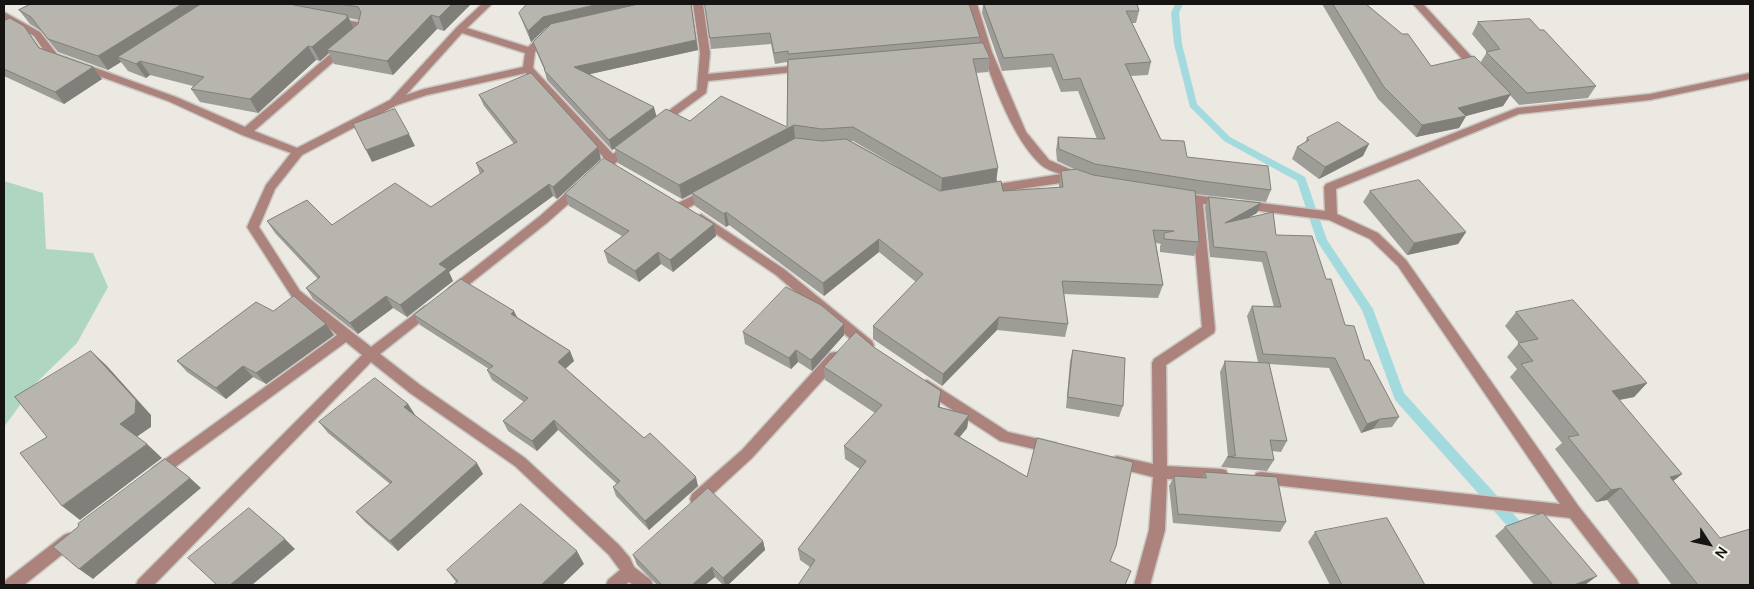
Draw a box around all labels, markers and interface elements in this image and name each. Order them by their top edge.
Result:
north arrow [1684,519,1734,569]
text: N [1711,543,1732,562]

